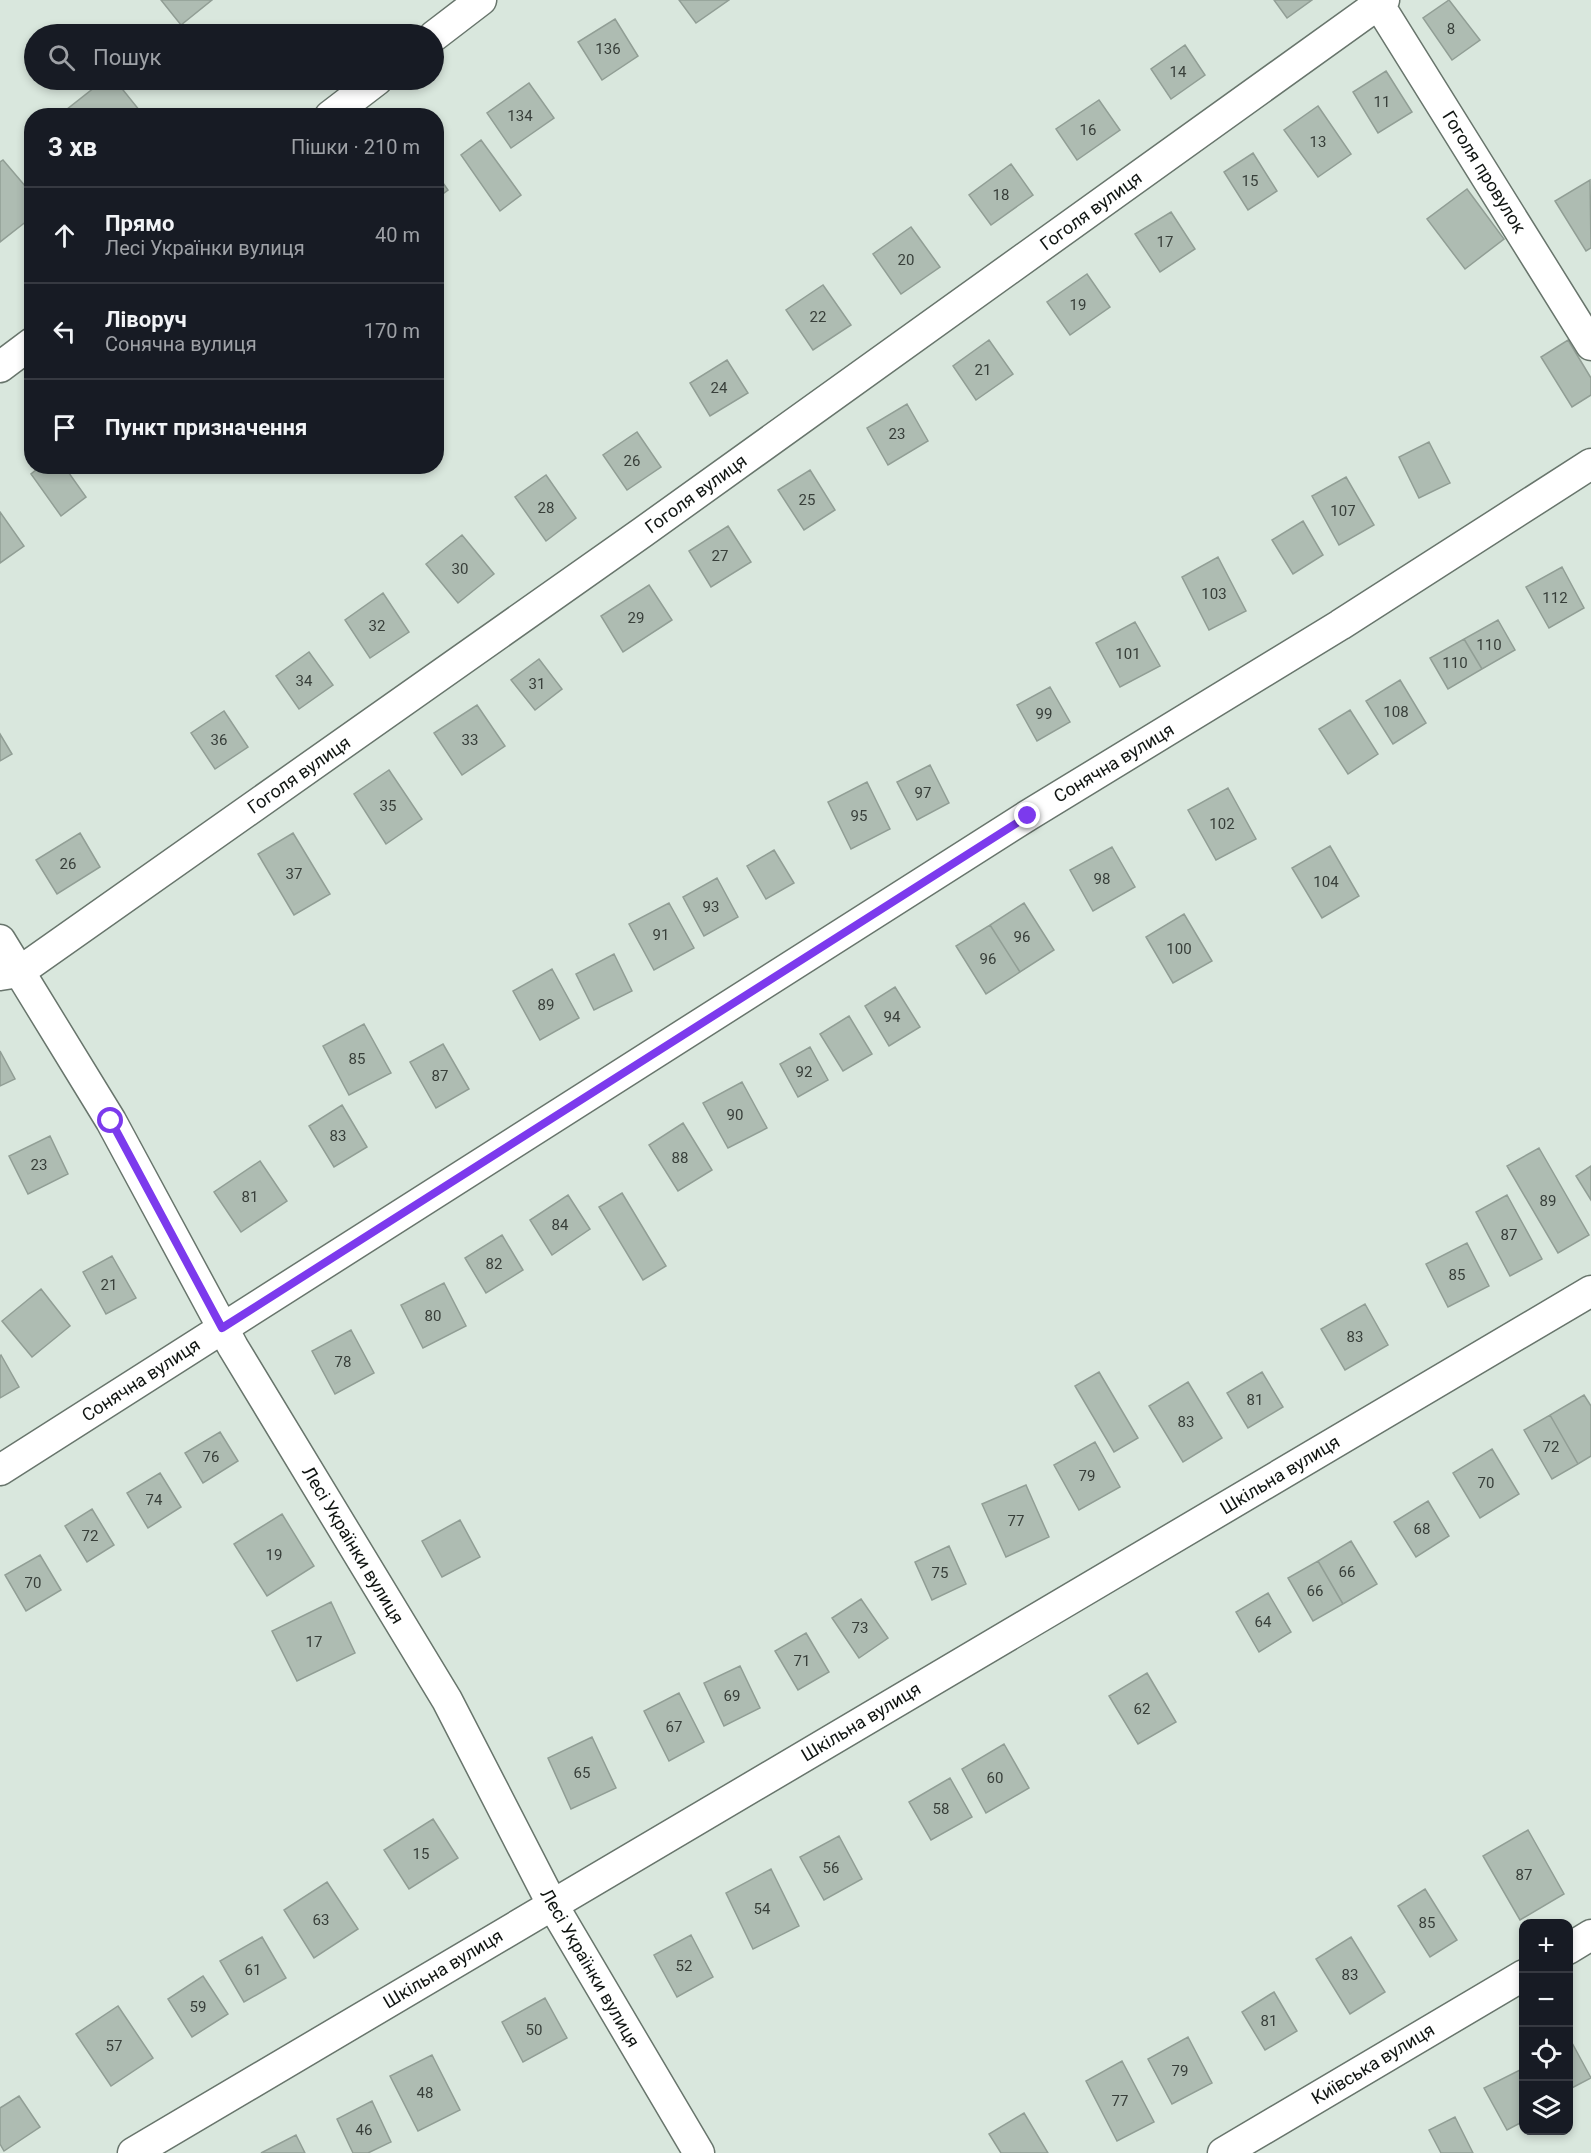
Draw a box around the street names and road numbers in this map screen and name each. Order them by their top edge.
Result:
street label: Гоголя провулок [1438,107,1531,237]
street label: Гоголя вулиця [1036,167,1146,255]
street label: Гоголя вулиця [641,450,751,538]
street label: Сонячна вулиця [1050,718,1178,807]
street label: Гоголя вулиця [243,731,354,818]
street label: Сонячна вулиця [78,1334,204,1426]
street label: Шкільна вулиця [1216,1431,1343,1519]
street label: Лесі Українки вулиця [298,1462,409,1627]
street label: Шкільна вулиця [797,1678,924,1766]
street label: Лесі Українки вулиця [536,1885,644,2051]
street label: Шкільна вулиця [379,1925,506,2013]
street label: Київська вулиця [1308,2019,1438,2108]

